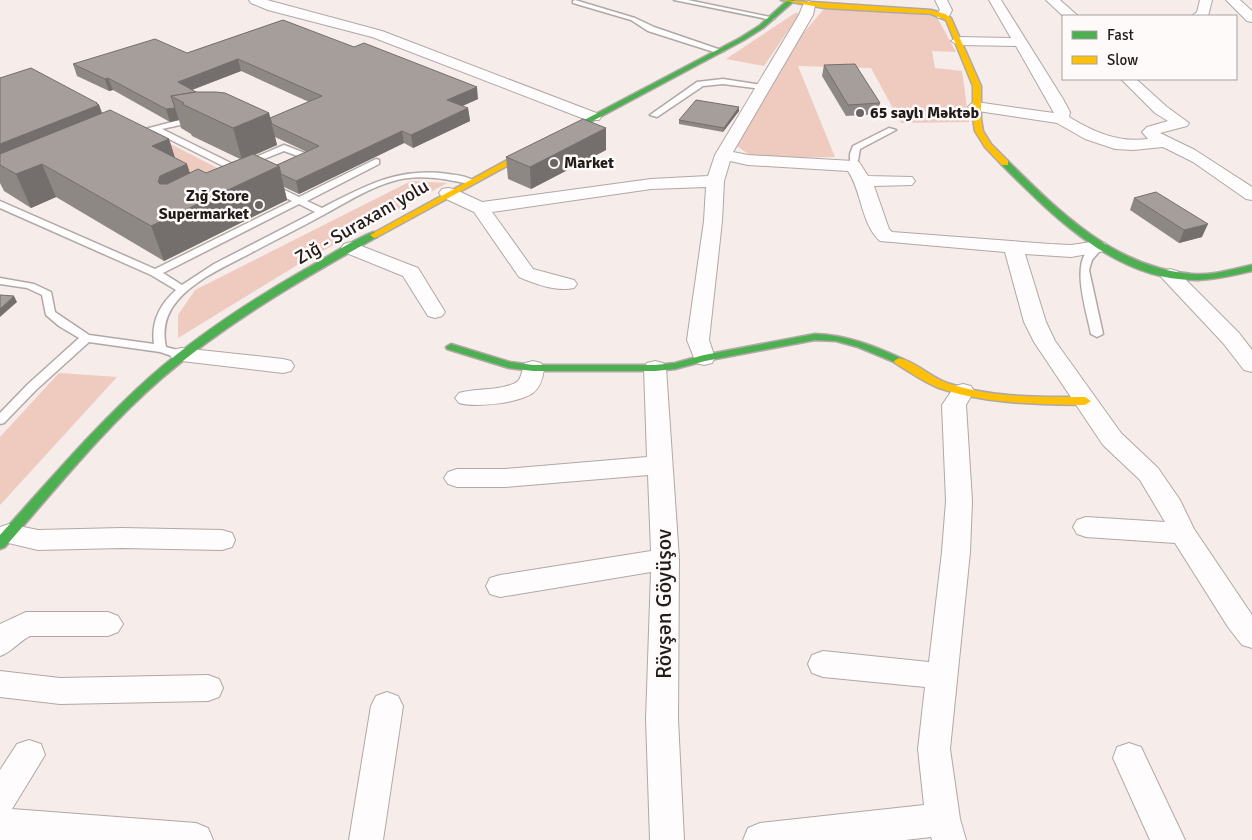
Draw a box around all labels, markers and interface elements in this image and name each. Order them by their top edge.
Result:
legend [1062,15,1237,80]
text: Fast [1107,26,1134,44]
text: Slow [1107,51,1138,69]
place label: 65 saylı Məktəb [870,103,980,123]
marker: 65 saylı Məktəb [854,107,866,119]
place label: Market [564,153,614,173]
marker: Market [548,157,560,169]
street label: Zığ - Suraxanı yolu [291,174,433,270]
place label: Zığ Store Supermarket [159,186,249,224]
marker: Zığ Store Supermarket [253,199,265,211]
street label: Rövşən Göyüşov [650,529,677,679]

